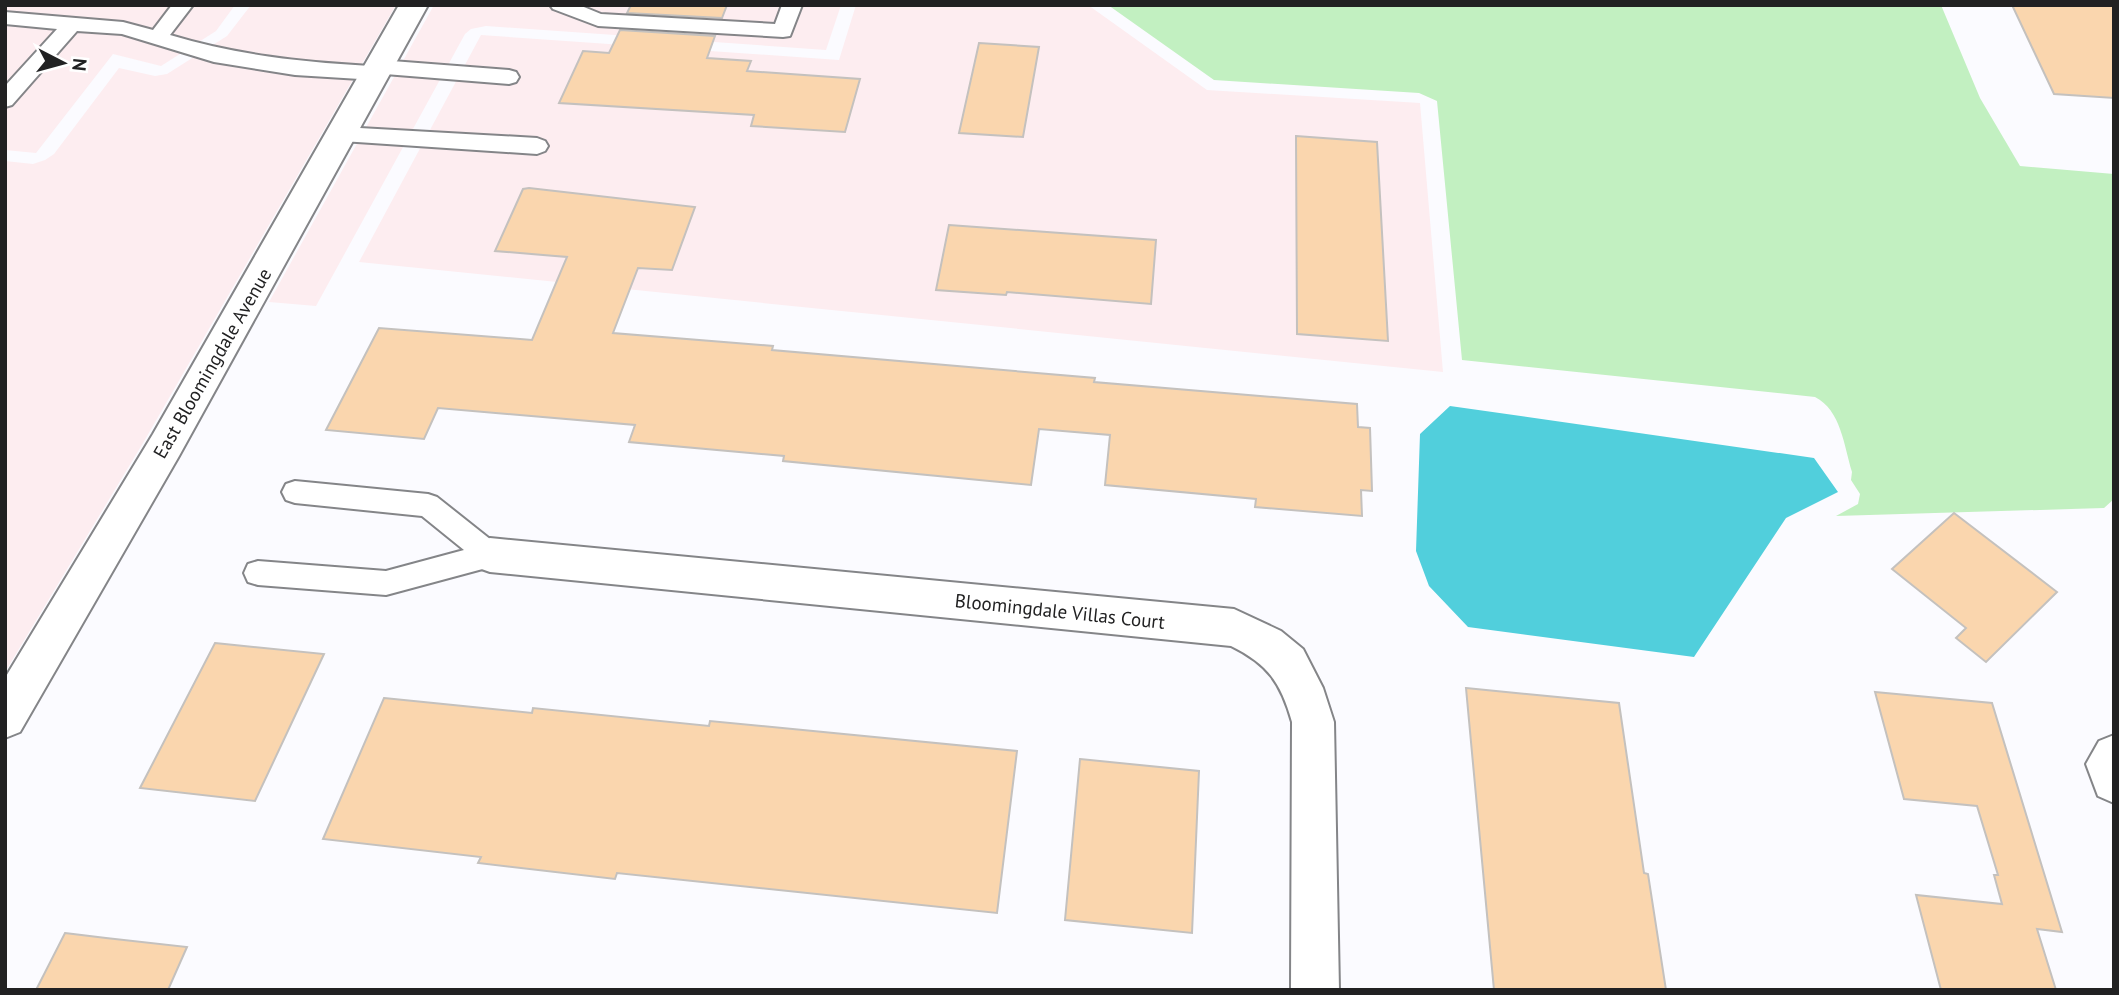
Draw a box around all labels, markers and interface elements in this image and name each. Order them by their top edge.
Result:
north arrow [28,28,98,98]
text: N [67,57,92,72]
street label: East Bloomingdale Avenue [148,264,276,462]
street label: Bloomingdale Villas Court [954,588,1167,634]

